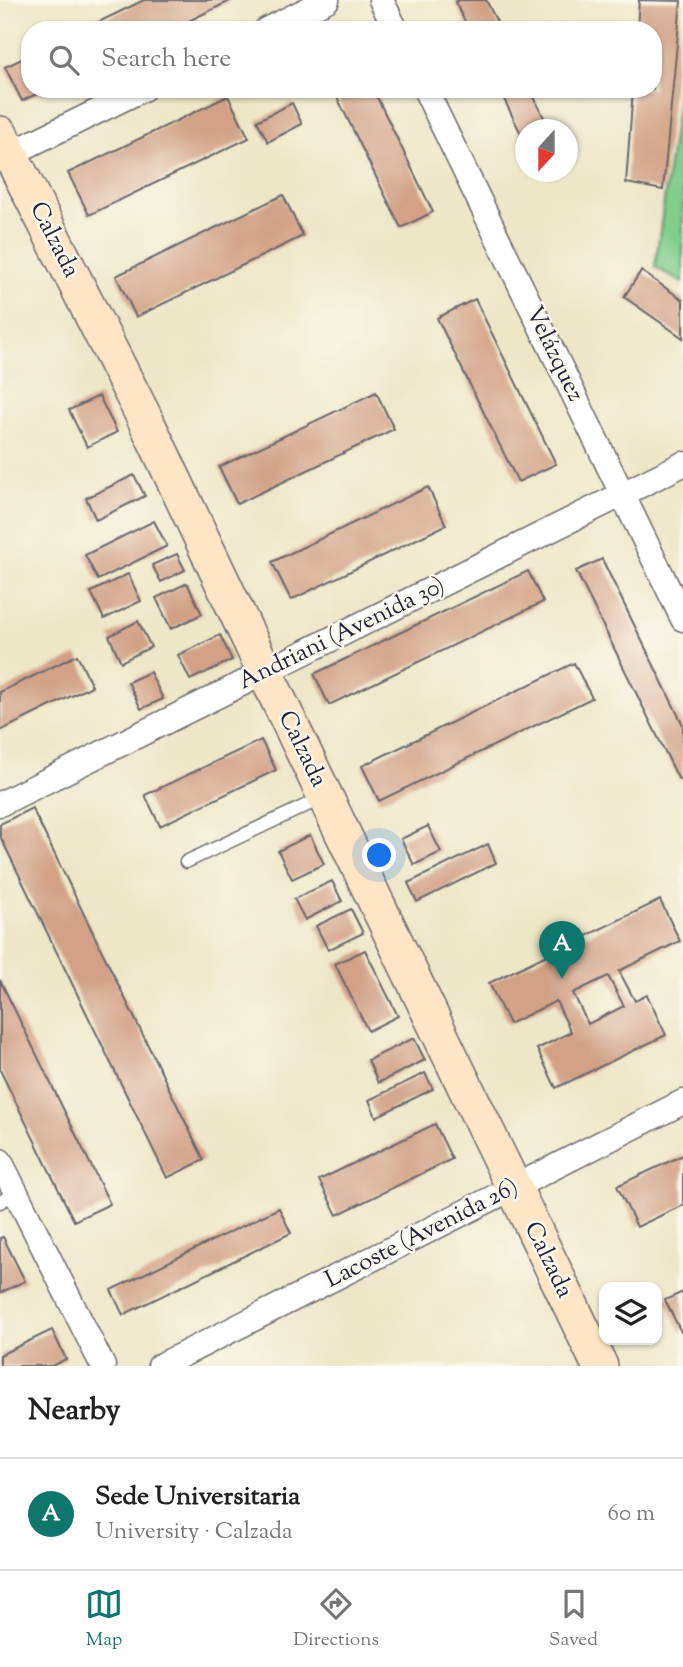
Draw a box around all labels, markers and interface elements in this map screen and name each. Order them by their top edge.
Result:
search box [21,21,662,98]
icon: search [45,41,83,79]
text: Search here [101,41,231,78]
north arrow [515,119,578,182]
street label: Calzada [20,196,88,284]
street label: Velázquez [516,301,592,407]
street label: Andriani (Avenida 30) [233,569,451,699]
street label: Calzada [269,705,335,793]
your location [362,838,396,872]
pin: A [539,921,585,979]
street label: Lacoste (Avenida 26) [320,1171,524,1297]
street label: Calzada [515,1216,581,1304]
map controls [599,1282,662,1345]
button: layers [599,1282,662,1345]
text: Nearby [28,1390,120,1433]
text: Sede Universitaria [95,1479,300,1516]
text: A [42,1498,60,1531]
text: 60 m [607,1498,655,1531]
text: University · Calzada [95,1516,293,1549]
tab: Map [85,1585,123,1654]
tab: Directions [293,1585,379,1654]
tab: Saved [549,1585,598,1654]

